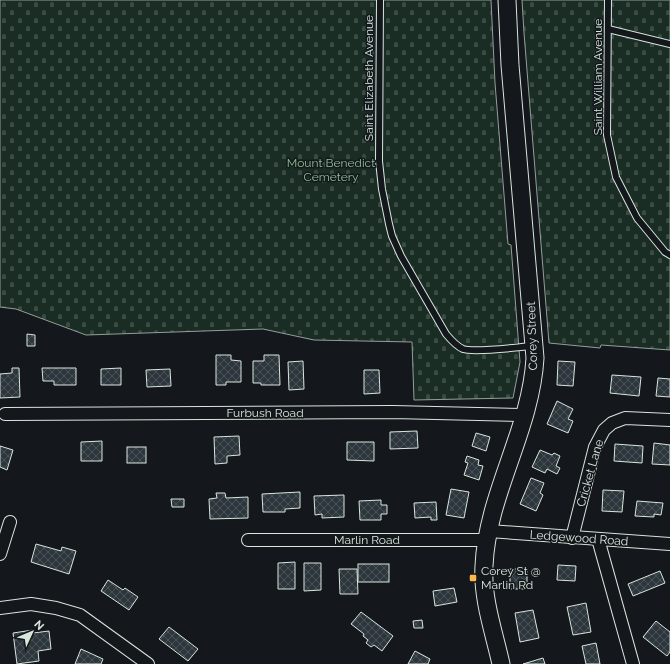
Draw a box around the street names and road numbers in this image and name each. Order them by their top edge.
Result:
street label: Saint Elizabeth Avenue [362,15,376,141]
street label: Saint William Avenue [591,19,605,135]
street label: Corey Street [524,301,540,371]
street label: Furbush Road [226,406,304,420]
street label: Cricket Lane [574,438,606,508]
street label: Ledgewood Road [529,528,629,548]
street label: Marlin Road [334,533,400,547]

